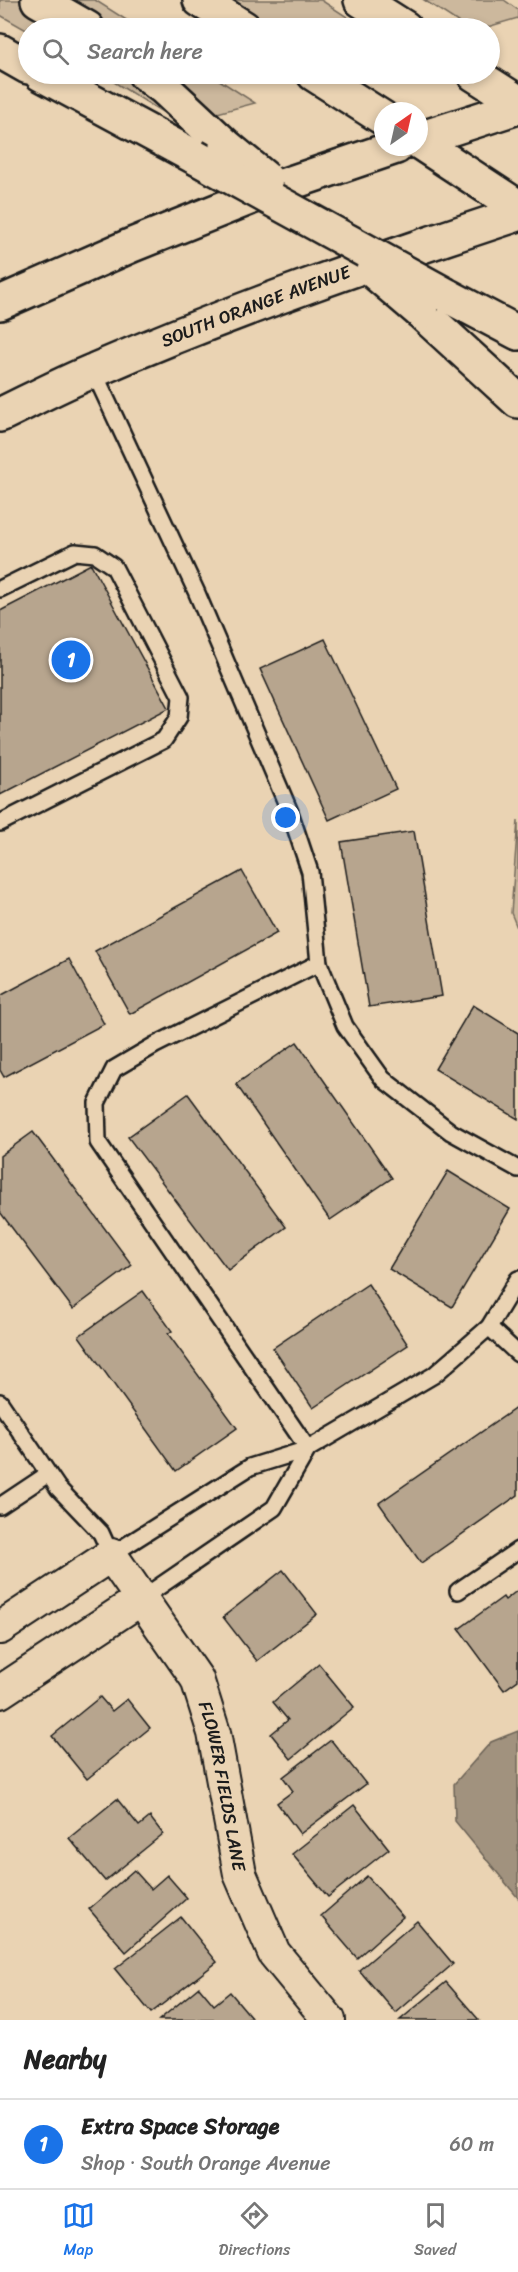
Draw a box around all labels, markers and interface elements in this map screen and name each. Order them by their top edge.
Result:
search box [18,18,500,84]
text: Search here [87,32,203,71]
icon: search [39,35,72,68]
north arrow [374,102,428,156]
street label: SOUTH ORANGE AVENUE [156,256,356,357]
pin: 1 [52,638,90,682]
your location [271,803,300,832]
street label: FLOWER FIELDS LANE [189,1697,255,1875]
text: Nearby [24,2036,106,2082]
text: Extra Space Storage [81,2107,279,2146]
text: 1 [39,2127,48,2162]
text: 60 m [449,2127,494,2162]
text: Shop · South Orange Avenue [81,2146,330,2181]
tab: Map [62,2199,95,2264]
tab: Directions [219,2199,290,2264]
tab: Saved [414,2199,456,2264]

